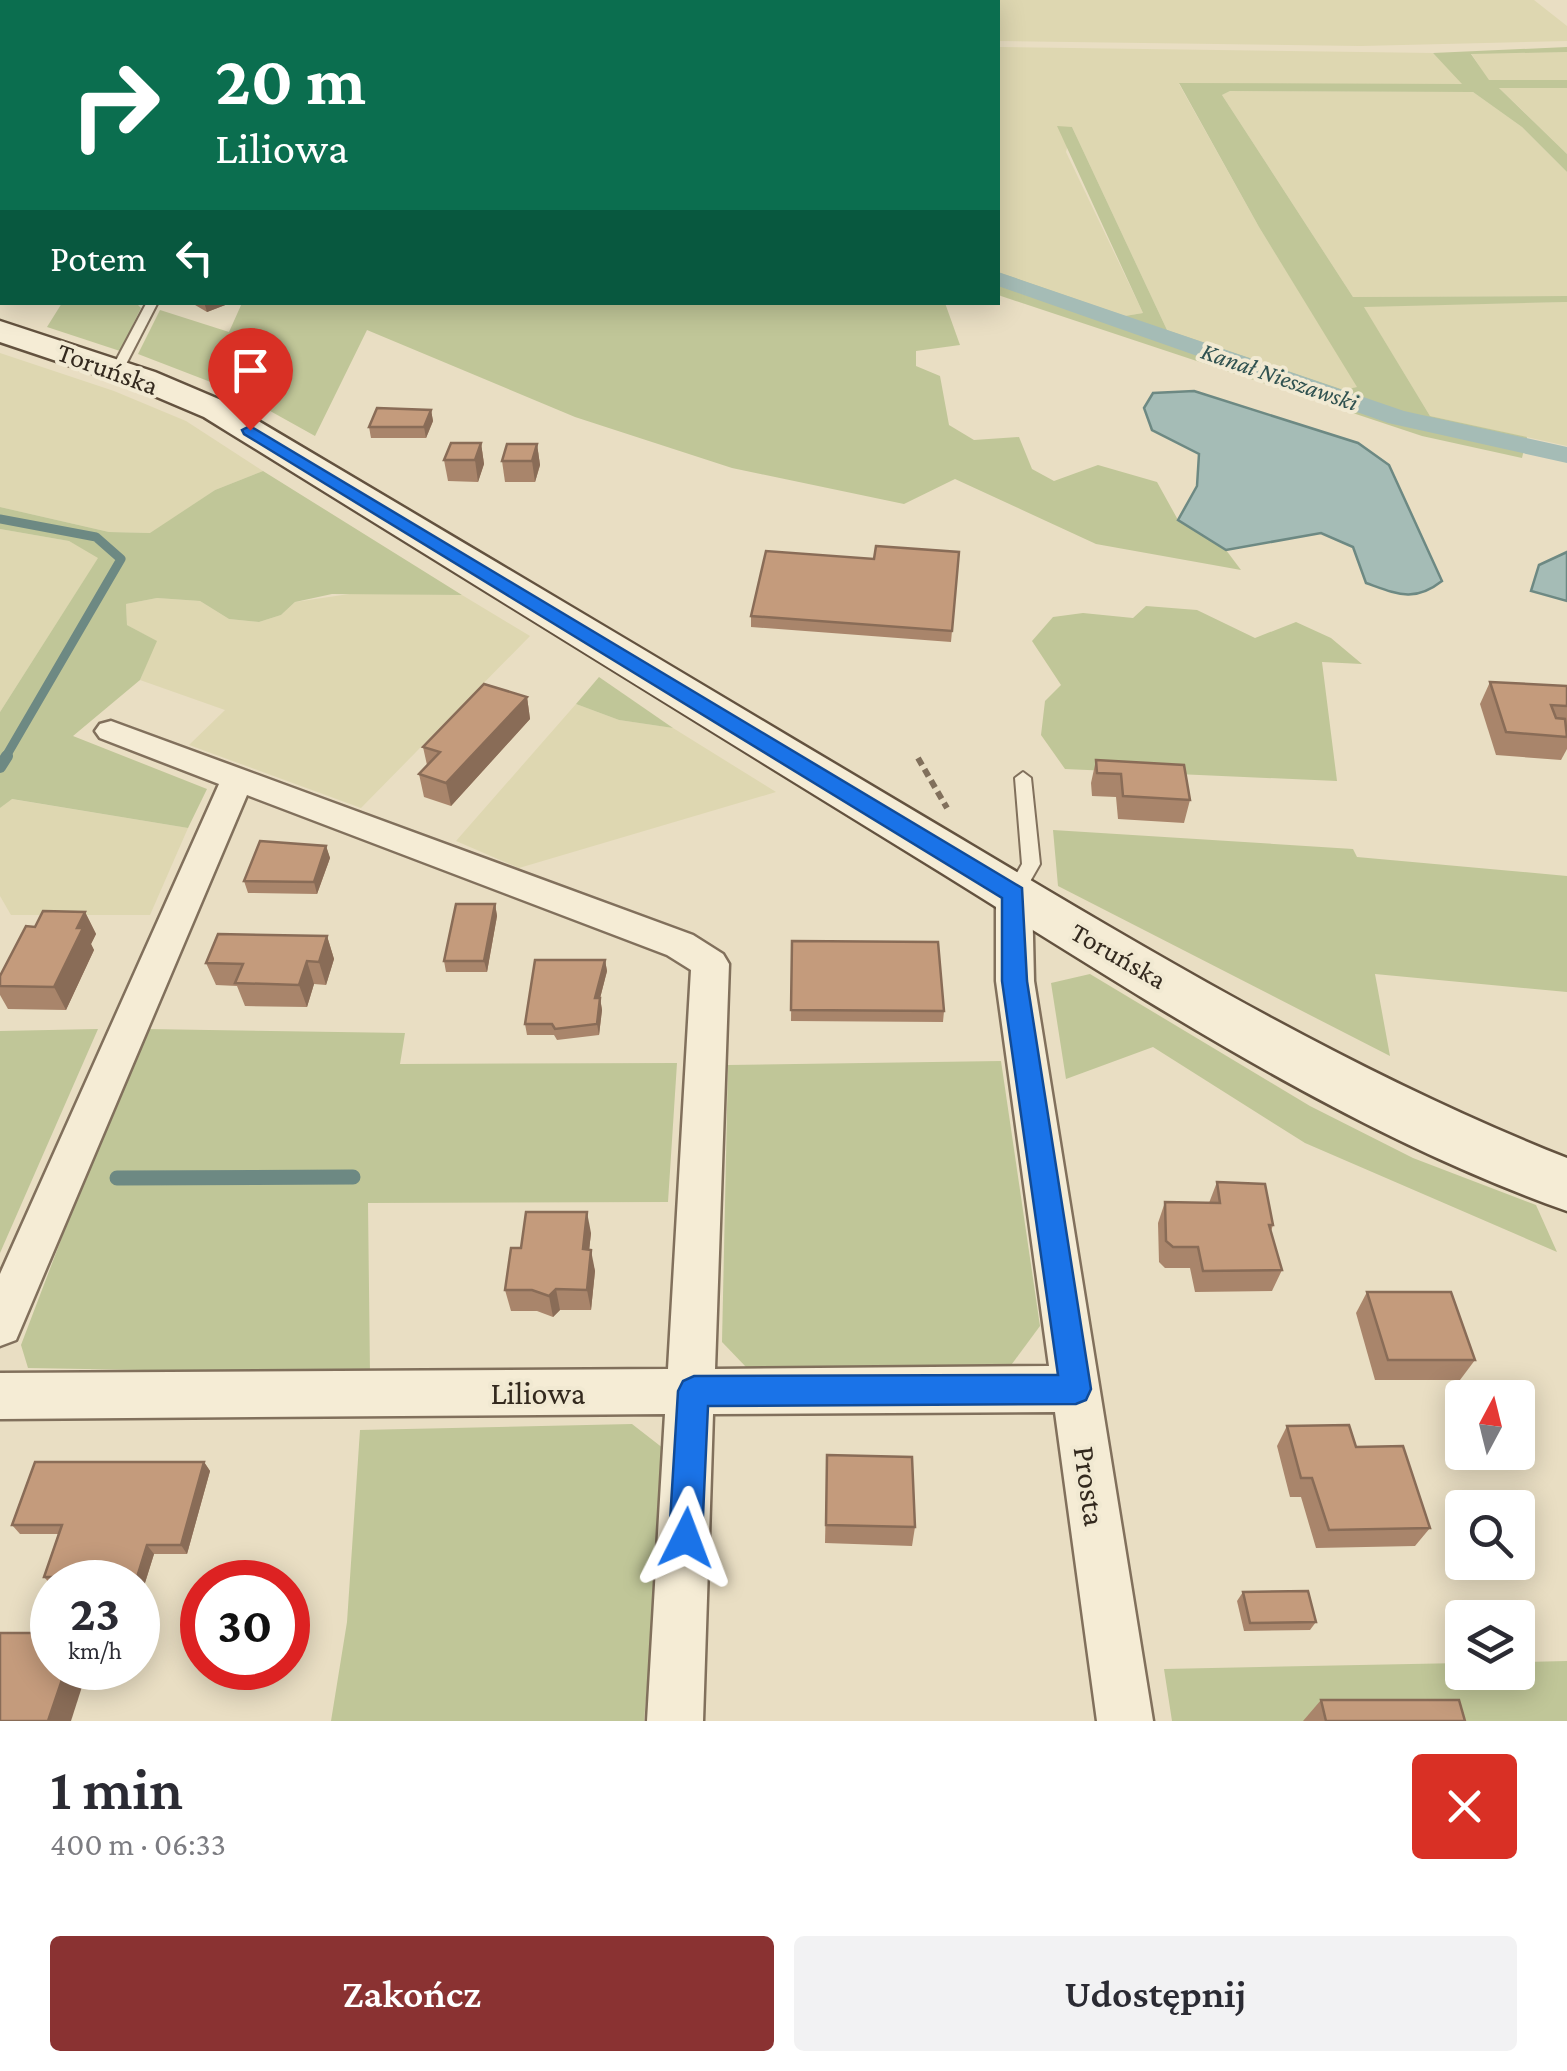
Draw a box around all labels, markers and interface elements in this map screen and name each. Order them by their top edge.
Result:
icon: right [50,40,180,170]
text: 20 m [215,41,366,119]
text: Liliowa [215,123,349,173]
icon: left [167,230,222,285]
text: Potem [50,237,147,279]
pin [208,328,293,431]
street label: Toruńska [53,336,163,401]
water label: Kanał Nieszawski [1198,337,1362,416]
icon: arrive [223,343,278,398]
street label: Toruńska [1066,916,1172,995]
street label: Liliowa [490,1375,586,1411]
north arrow [1445,1380,1535,1470]
map controls [1445,1380,1535,1690]
street label: Prosta [1067,1444,1113,1529]
position arrow [634,1486,738,1590]
button: search [1445,1490,1535,1580]
speed limit sign: 30 [180,1560,310,1690]
text: 23 [70,1585,120,1641]
button: layers [1445,1600,1535,1690]
text: km/h [68,1637,122,1664]
button: close [1412,1754,1517,1859]
text: 1 min [50,1755,183,1822]
text: 400 m · 06:33 [50,1826,226,1862]
button: Zakończ [50,1936,774,2051]
button: Udostępnij [794,1936,1517,2051]

